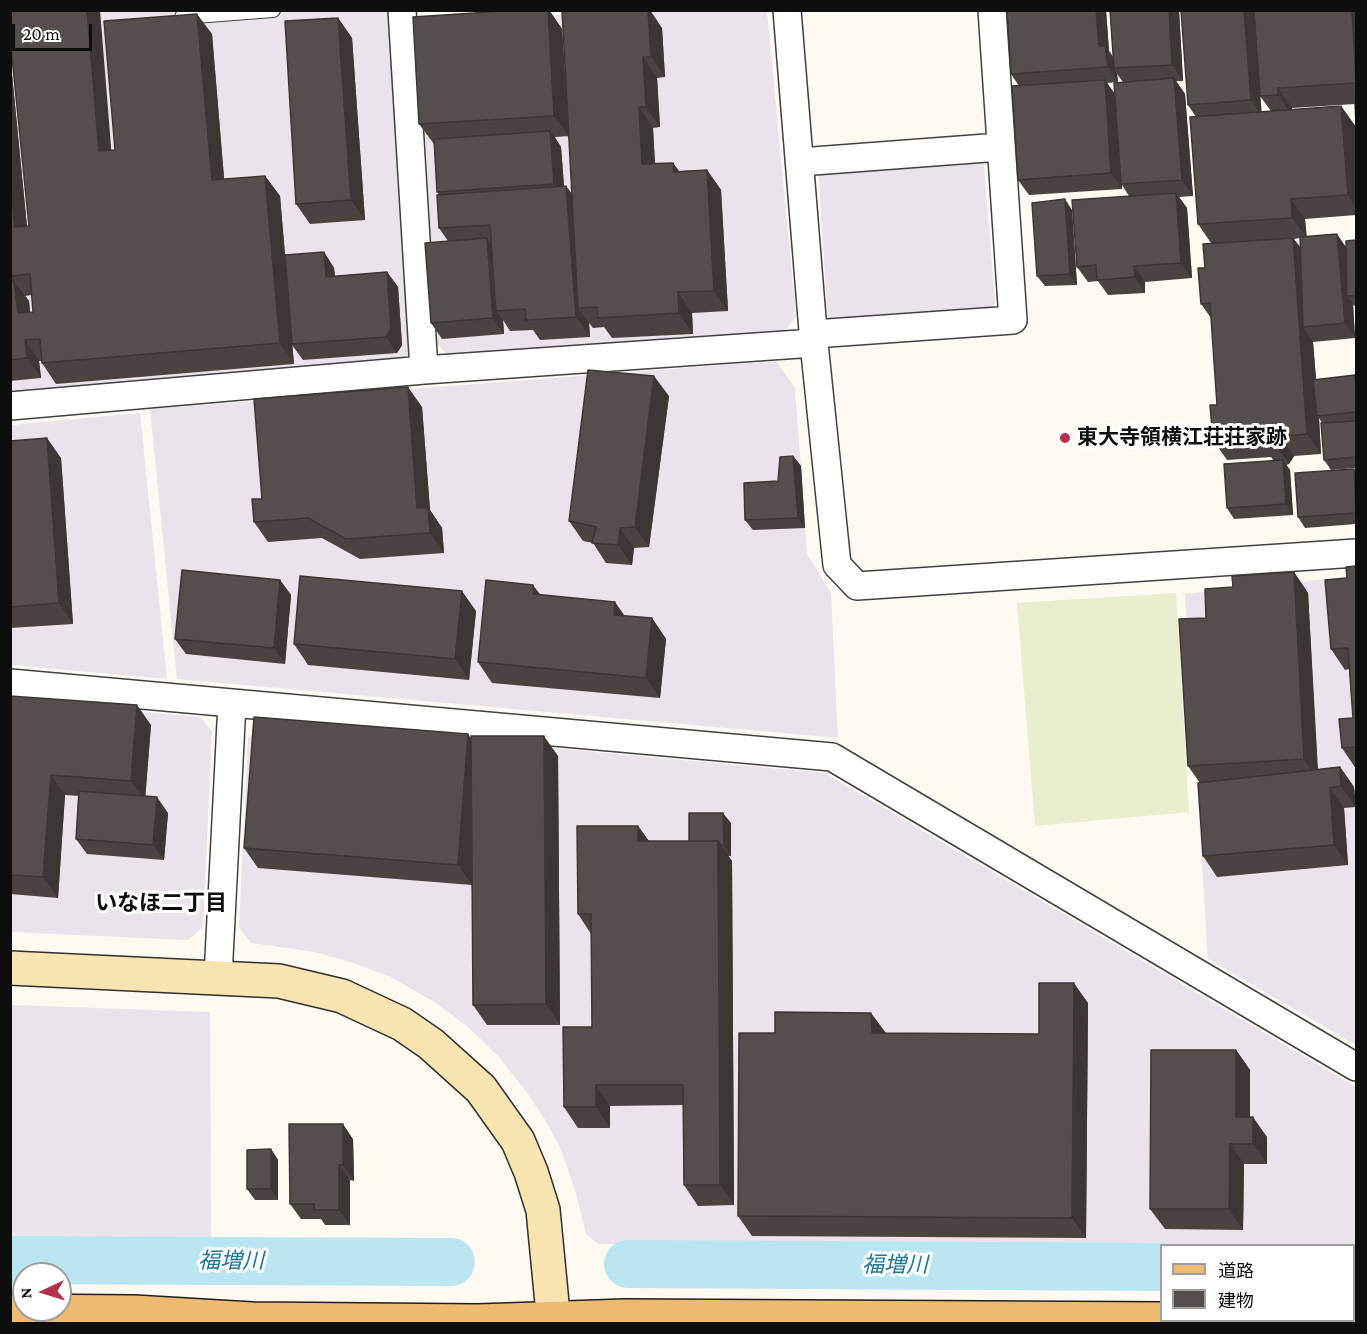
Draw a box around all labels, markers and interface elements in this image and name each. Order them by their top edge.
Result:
scale bar [15,12,94,50]
text: 20 m [23,24,60,44]
place label: 東大寺領横江荘荘家跡 [1077,425,1287,451]
marker: 東大寺領横江荘荘家跡 [1058,431,1072,445]
district label: いなほ二丁目 [95,890,227,916]
legend [1160,1244,1355,1322]
water label: 福増川 [198,1248,264,1274]
water label: 福増川 [862,1252,928,1278]
text: 道路 [1218,1261,1254,1281]
north arrow [12,1262,72,1322]
text: N [17,1287,34,1299]
text: 建物 [1218,1291,1254,1311]

